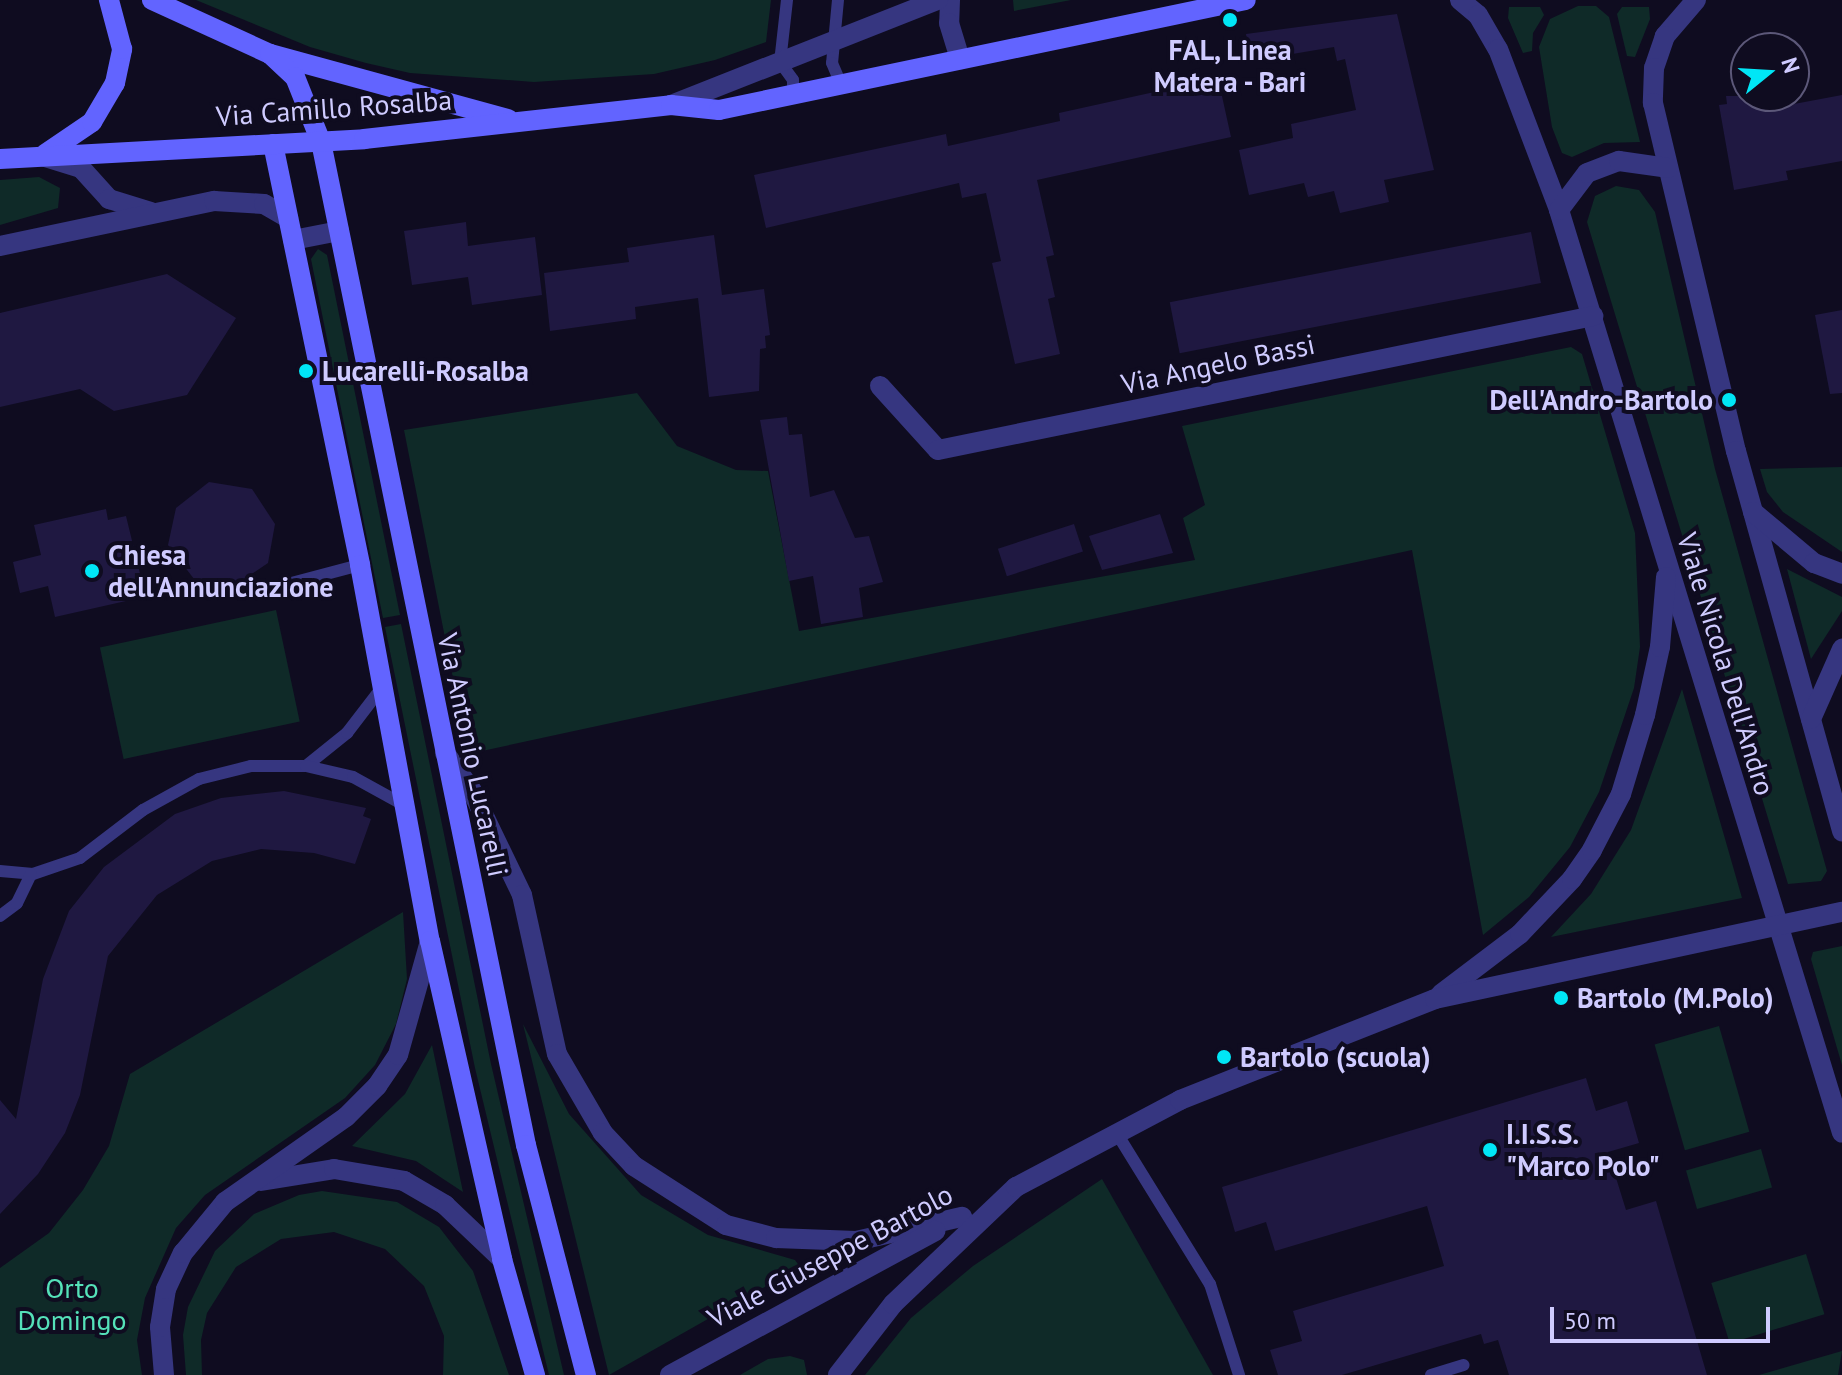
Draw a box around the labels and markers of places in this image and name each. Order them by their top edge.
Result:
marker: FAL, Linea Matera - Bari [1221,11,1239,29]
place label: FAL, Linea Matera - Bari [1152,33,1308,99]
place label: Lucarelli-Rosalba [322,354,529,388]
marker: Lucarelli-Rosalba [297,362,315,380]
place label: Dell'Andro-Bartolo [1489,383,1713,417]
marker: Dell'Andro-Bartolo [1720,391,1738,409]
place label: Chiesa dell'Annunciazione [108,538,334,604]
marker: Chiesa dell'Annunciazione [83,562,101,580]
place label: Bartolo (M.Polo) [1577,981,1774,1015]
marker: Bartolo (M.Polo) [1552,989,1570,1007]
place label: Bartolo (scuola) [1240,1040,1431,1074]
marker: Bartolo (scuola) [1215,1048,1233,1066]
place label: I.I.S.S. "Marco Polo" [1506,1117,1660,1183]
marker: I.I.S.S. "Marco Polo" [1481,1141,1499,1159]

